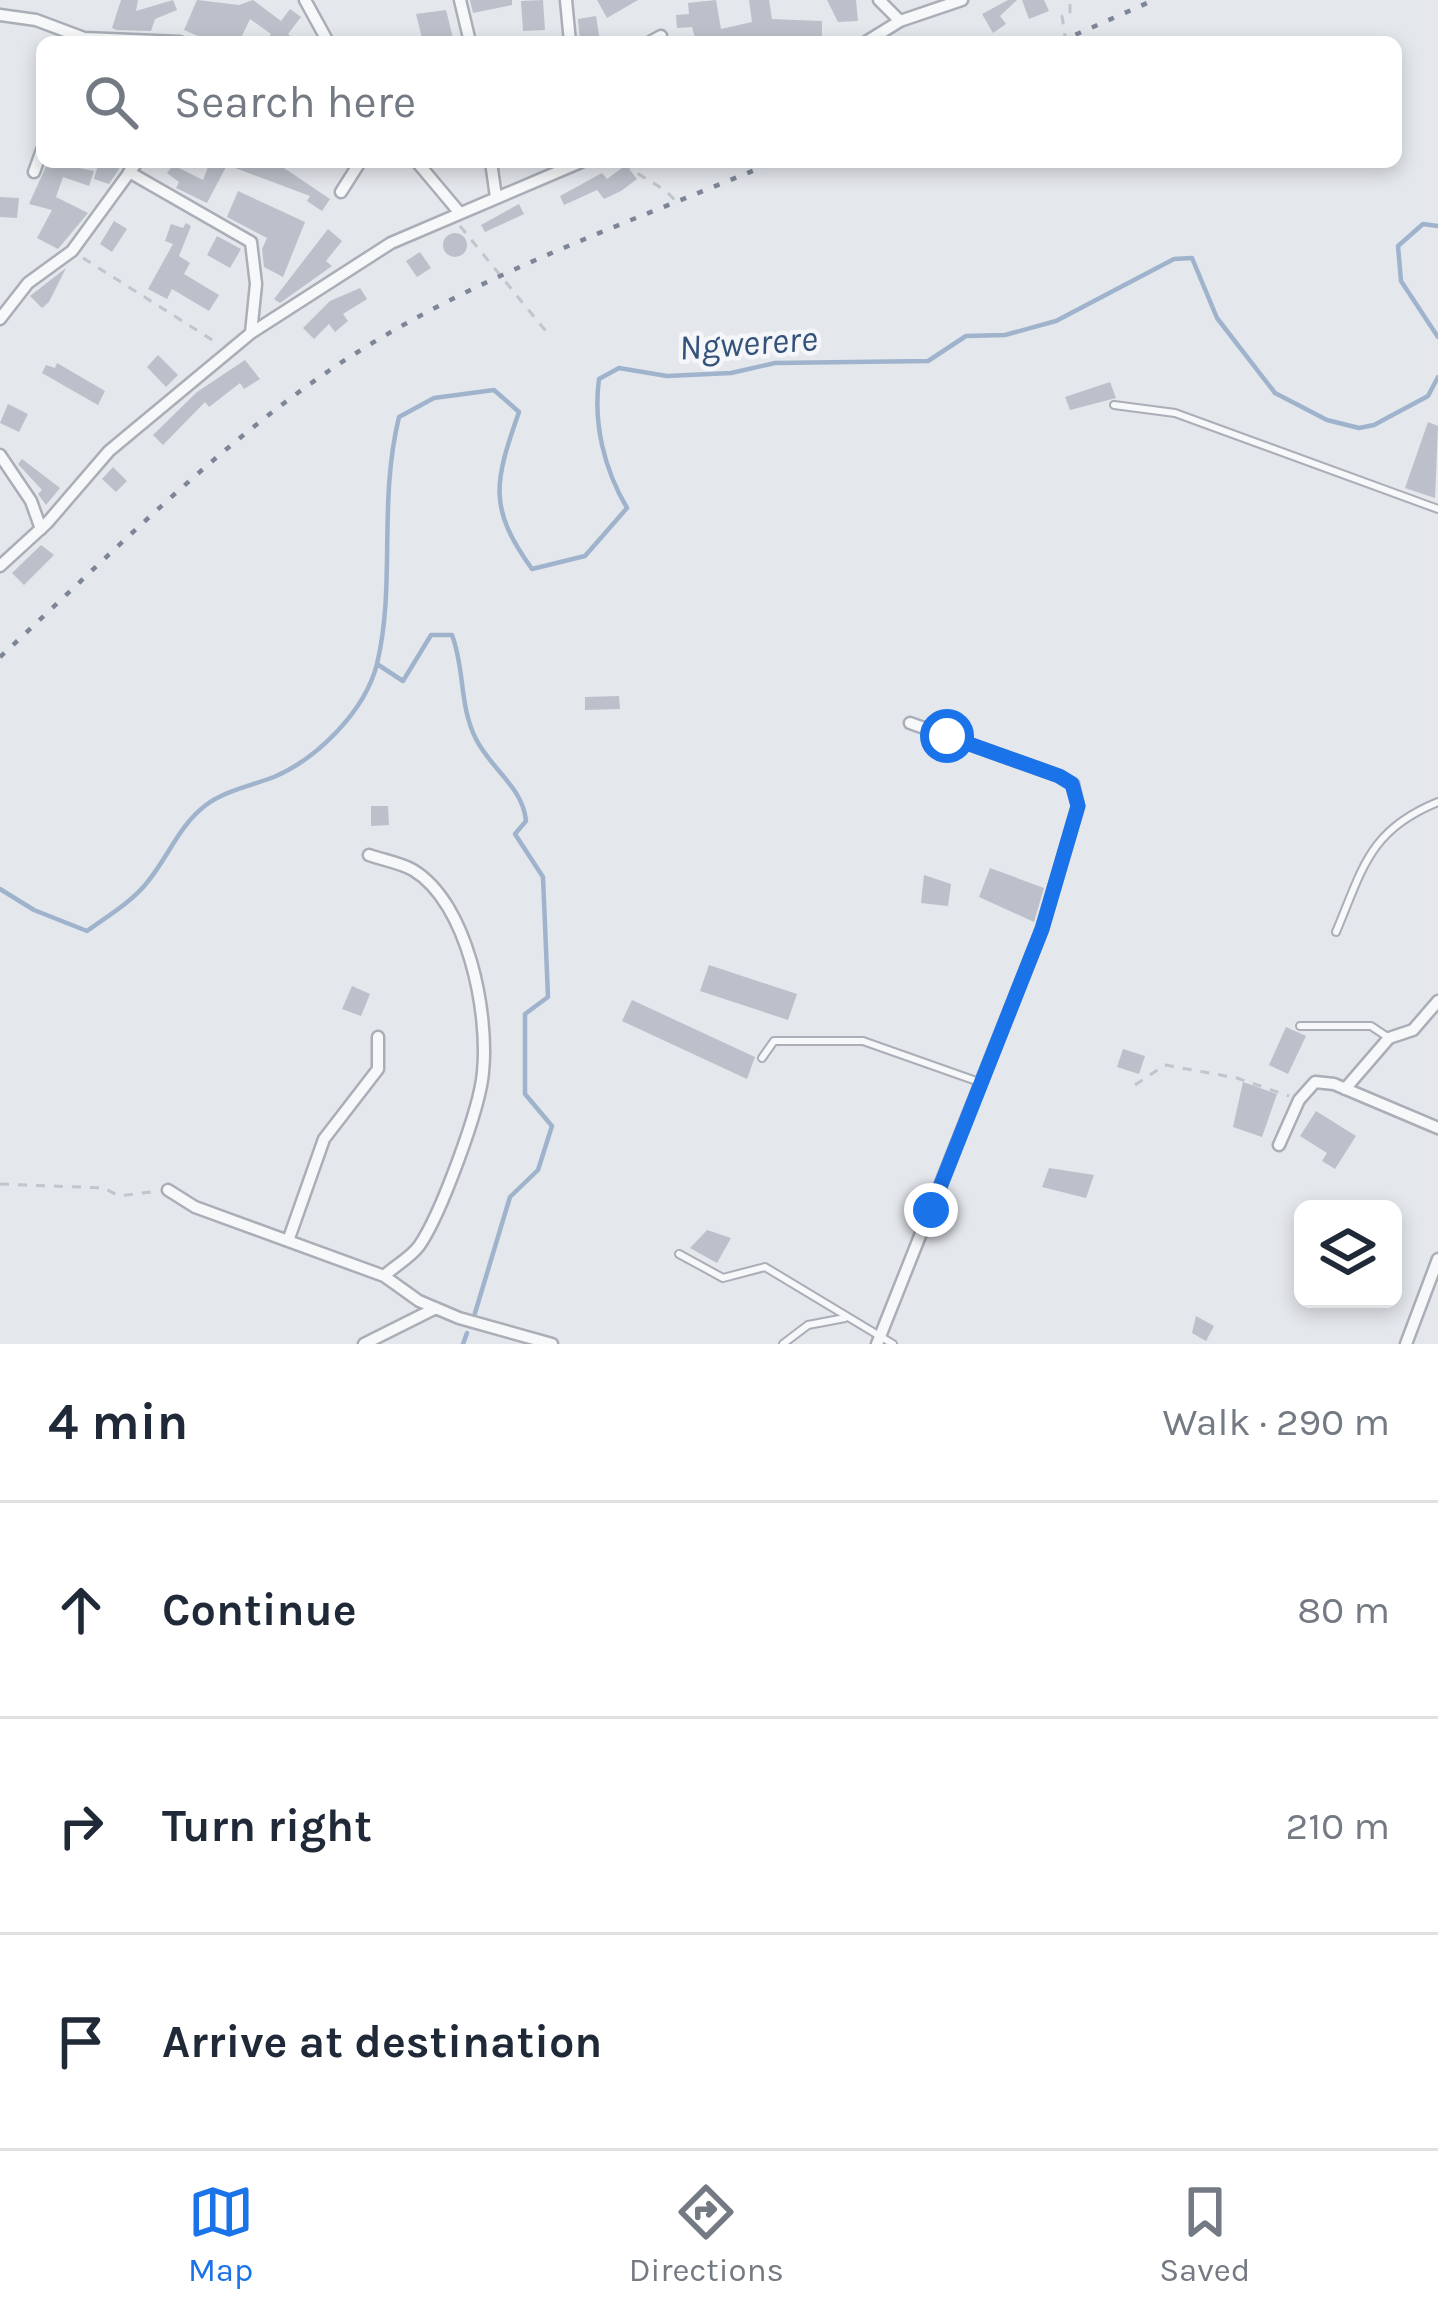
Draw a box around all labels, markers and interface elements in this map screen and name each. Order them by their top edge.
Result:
search box [36,36,1402,168]
icon: search [78,69,144,135]
text: Search here [174,76,416,128]
water label: Ngwerere [677,317,819,369]
route start [920,709,974,763]
route end [904,1183,958,1237]
map controls [1294,1200,1402,1308]
button: layers [1294,1200,1402,1308]
text: 4 min [48,1392,188,1452]
text: Walk · 290 m [1162,1399,1390,1445]
icon: ahead [48,1577,114,1643]
text: Continue [162,1584,357,1636]
text: 80 m [1297,1587,1390,1633]
icon: right [48,1793,114,1859]
text: Turn right [162,1800,372,1852]
text: 210 m [1286,1803,1390,1849]
icon: arrive [48,2009,114,2075]
text: Arrive at destination [162,2016,602,2068]
tab: Map [188,2179,254,2289]
tab: Directions [629,2179,784,2289]
tab: Saved [1159,2179,1250,2289]

